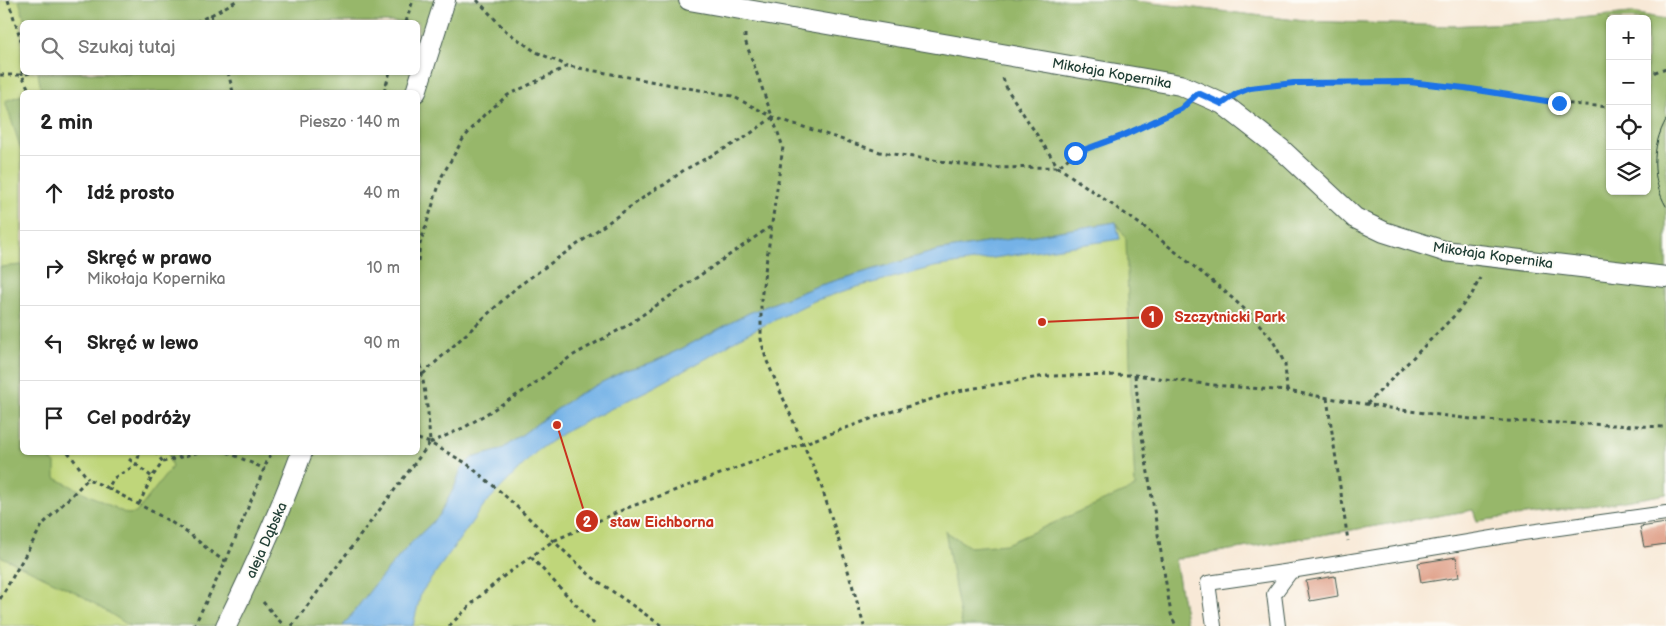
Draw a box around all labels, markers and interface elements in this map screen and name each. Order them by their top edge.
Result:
map controls [1606,15,1651,195]
button: + [1606,15,1651,60]
search box [20,20,420,75]
icon: search [38,34,66,62]
text: Szukaj tutaj [78,36,175,59]
street label: Mikołaja Kopernika [1051,55,1173,92]
button: − [1606,60,1651,105]
route end [1548,92,1571,115]
button: locate [1606,105,1651,150]
text: 2 min [40,110,93,135]
text: Pieszo · 140 m [299,113,400,132]
route start [1064,142,1087,165]
button: layers [1606,150,1651,195]
icon: ahead [40,179,68,207]
text: Idź prosto [87,182,175,205]
text: 40 m [363,184,400,203]
street label: Mikołaja Kopernika [1432,239,1554,272]
text: Skręć w prawo [87,247,212,270]
icon: right [40,254,68,282]
text: 10 m [367,259,400,278]
text: Mikołaja Kopernika [87,270,226,289]
callout: Szczytnicki Park [1139,302,1295,332]
text: 1 [1149,308,1155,327]
text: Szczytnicki Park [1175,308,1286,327]
icon: left [40,329,68,357]
text: Skręć w lewo [87,332,199,355]
text: 90 m [364,334,400,353]
icon: arrive [40,404,68,432]
text: Cel podróży [87,407,191,430]
street label: aleja Dąbska [242,499,291,581]
callout: staw Eichborna [574,506,724,536]
text: 2 [583,513,592,532]
text: staw Eichborna [610,513,714,532]

